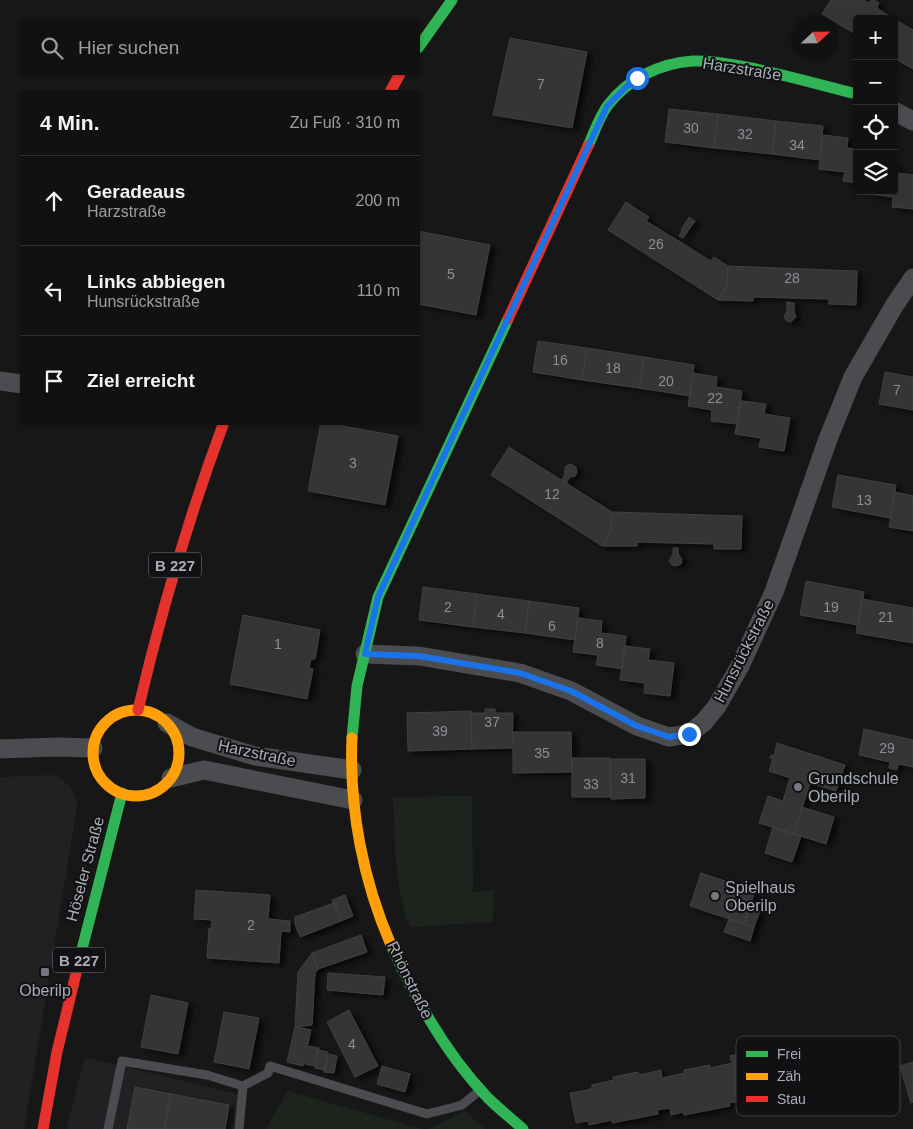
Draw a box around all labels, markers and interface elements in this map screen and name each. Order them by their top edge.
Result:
north arrow [793,15,838,60]
map controls [853,15,898,195]
button: + [853,15,898,60]
search box [20,20,420,75]
icon: search [38,34,66,62]
text: Hier suchen [78,37,179,58]
street label: Harzstraße [702,54,783,84]
button: − [853,60,898,105]
route start [626,67,649,90]
house number: 7 [537,76,545,92]
button: locate [853,105,898,150]
text: 4 Min. [40,111,100,134]
text: Zu Fuß · 310 m [290,114,400,131]
house number: 30 [683,120,699,136]
house number: 32 [737,126,753,142]
house number: 34 [789,137,805,153]
button: layers [853,150,898,195]
text: Geradeaus [87,181,185,202]
icon: ahead [40,187,68,215]
text: 200 m [356,192,400,209]
text: Harzstraße [87,203,166,220]
house number: 26 [648,236,664,252]
house number: 5 [447,266,455,282]
house number: 28 [784,270,800,286]
text: Links abbiegen [87,271,225,292]
icon: left [40,277,68,305]
text: 110 m [357,282,400,299]
text: Hunsrückstraße [87,293,200,310]
house number: 16 [552,352,568,368]
house number: 18 [605,360,621,376]
icon: arrive [40,367,68,395]
text: Ziel erreicht [87,370,195,391]
house number: 20 [658,373,674,389]
house number: 7 [893,382,901,398]
house number: 22 [707,390,723,406]
house number: 3 [349,455,357,471]
house number: 12 [544,486,560,502]
house number: 13 [856,492,872,508]
road number: B 227 [149,552,201,578]
street label: Hunsrückstraße [711,597,777,705]
house number: 2 [444,599,452,615]
house number: 19 [823,599,839,615]
house number: 4 [497,606,505,622]
house number: 21 [878,609,894,625]
house number: 6 [548,618,556,634]
house number: 8 [596,635,604,651]
house number: 1 [274,636,282,652]
house number: 37 [484,714,500,730]
house number: 39 [432,723,448,739]
route end [678,723,701,746]
street label: Harzstraße [217,736,298,770]
house number: 29 [879,740,895,756]
house number: 35 [534,745,550,761]
house number: 31 [620,770,636,786]
place label: Grundschule Oberilp [808,770,899,805]
house number: 33 [583,776,599,792]
marker: Grundschule Oberilp [792,781,804,793]
street label: Höseler Straße [63,815,107,923]
place label: Spielhaus Oberilp [725,879,795,914]
marker: Spielhaus Oberilp [709,890,721,902]
house number: 2 [247,917,255,933]
street label: Rhönstraße [384,939,436,1021]
road number: B 227 [53,948,105,972]
marker: Oberilp [39,966,51,978]
place label: Oberilp [19,982,71,999]
house number: 4 [348,1036,356,1052]
legend [736,1036,900,1116]
text: Frei [777,1046,801,1062]
text: Zäh [777,1068,801,1084]
text: Stau [777,1091,806,1107]

